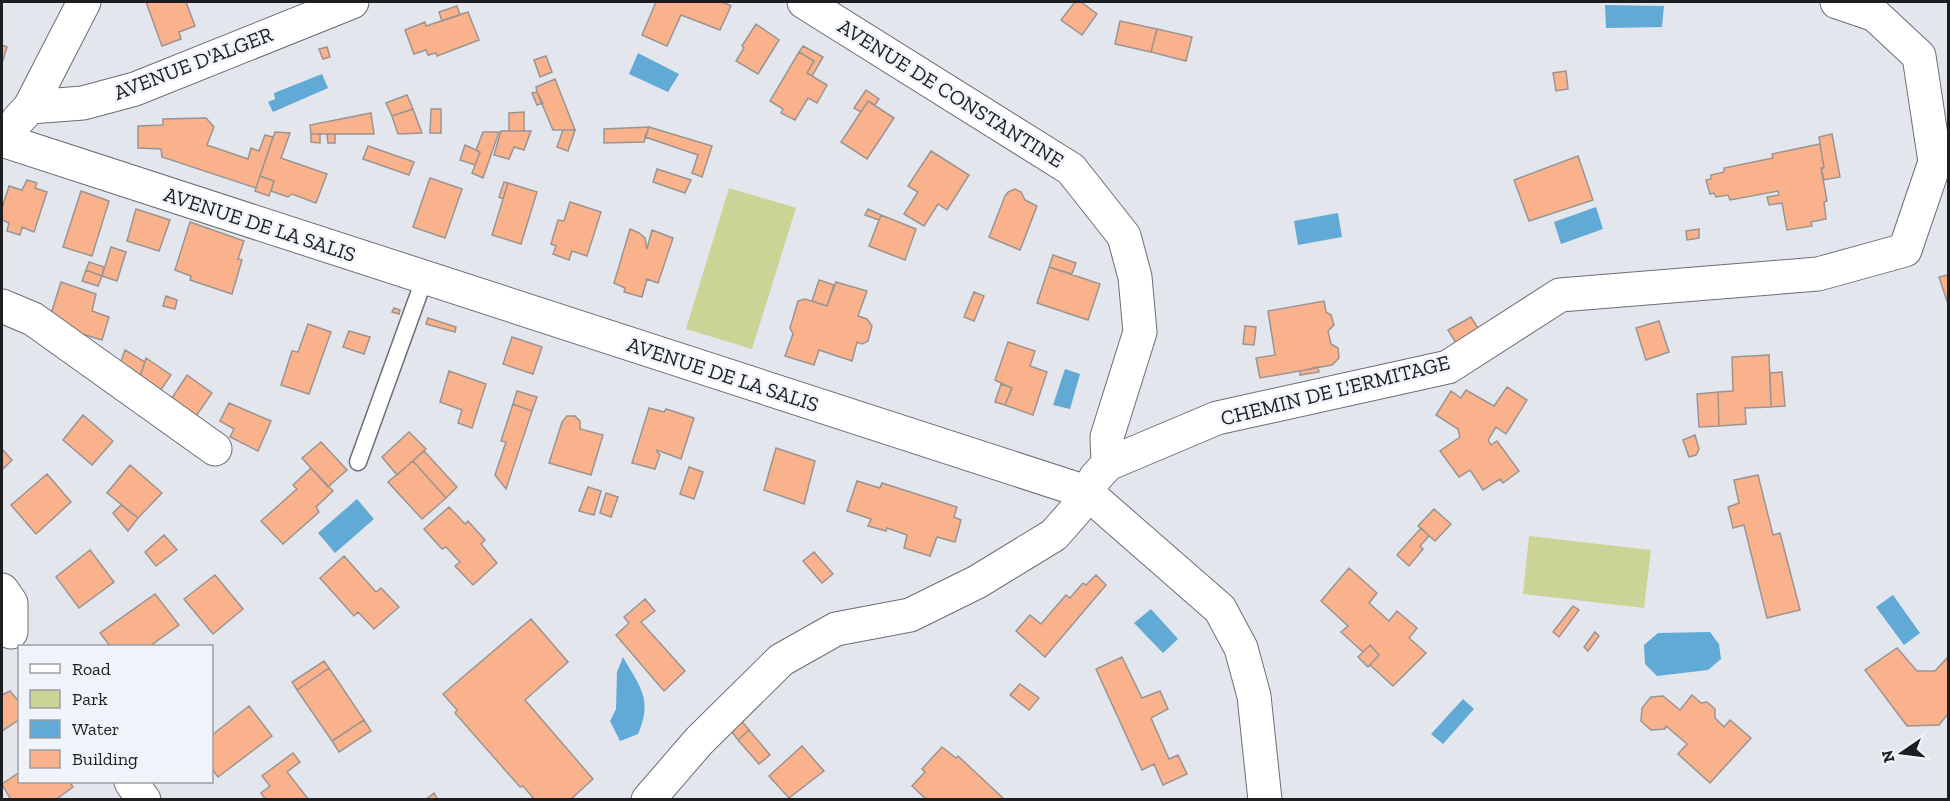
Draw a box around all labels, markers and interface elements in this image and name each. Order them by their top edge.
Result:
street label: AVENUE DE CONSTANTINE [834,13,1068,173]
street label: AVENUE D'ALGER [110,21,276,105]
street label: AVENUE DE LA SALIS [161,181,359,267]
street label: AVENUE DE LA SALIS [624,331,822,417]
street label: CHEMIN DE L'ERMITAGE [1218,349,1452,431]
legend [18,645,213,783]
text: Road [72,658,111,680]
text: Park [72,688,108,710]
text: Water [72,718,119,740]
north arrow [1872,723,1932,783]
text: Building [72,748,138,770]
text: N [1877,748,1899,765]

